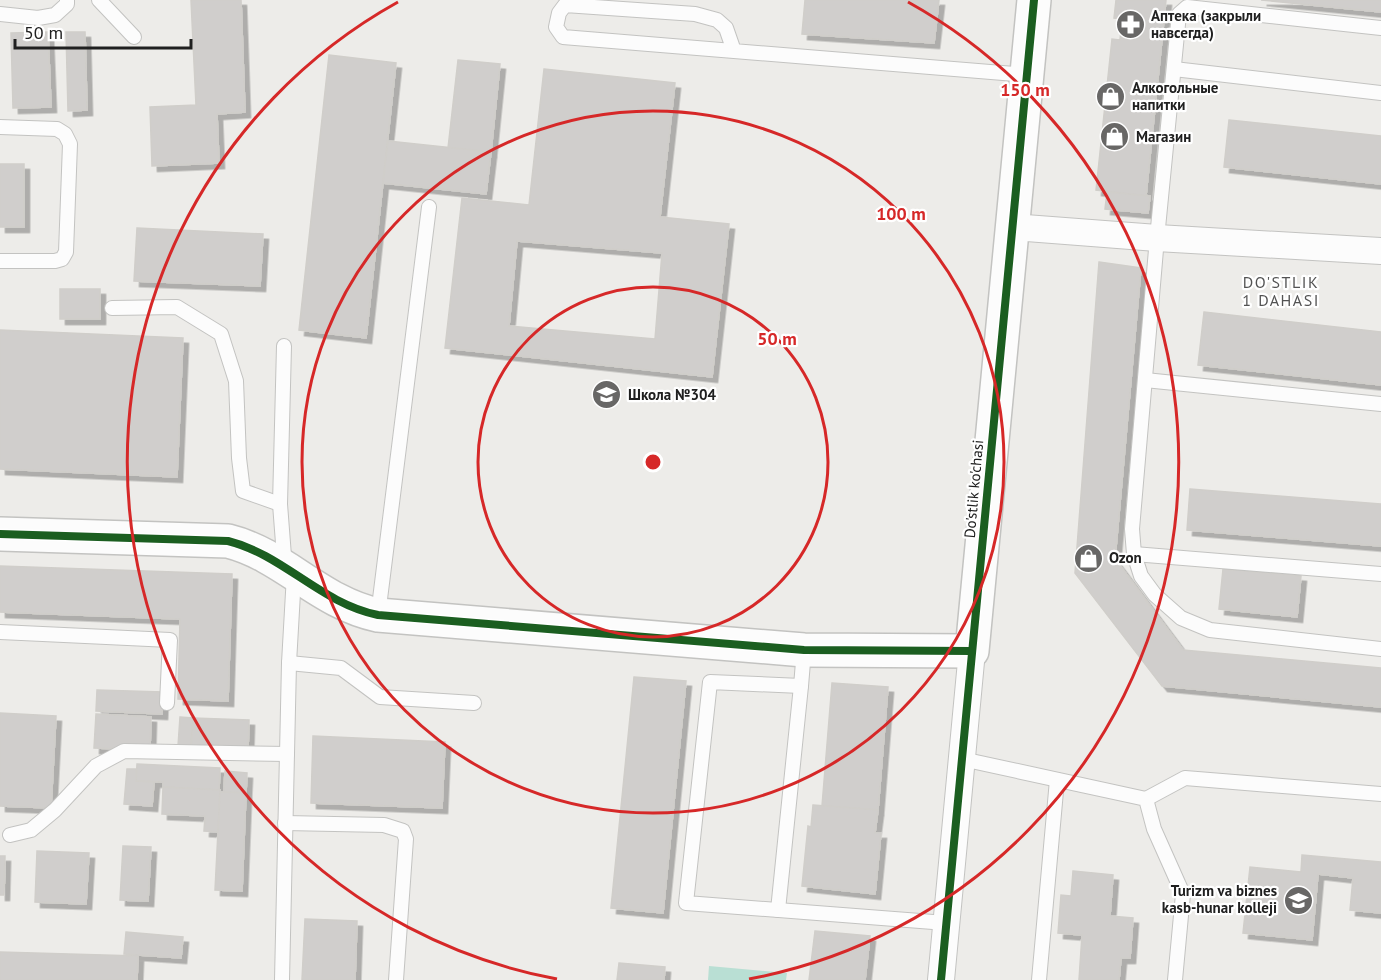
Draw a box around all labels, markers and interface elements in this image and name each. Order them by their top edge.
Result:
place label: Аптека (закрыли навсегда) [1151,6,1261,42]
pharmacy icon: Аптека (закрыли навсегда) [1114,9,1146,41]
scale bar [15,12,190,50]
text: 50 m [24,21,63,44]
text: 150 m [1000,78,1050,101]
place label: Алкогольные напитки [1132,78,1219,114]
shop icon: Алкогольные напитки [1095,81,1127,113]
shop icon: Магазин [1099,121,1131,153]
place label: Магазин [1136,127,1191,146]
text: 100 m [876,202,926,225]
district label: DO'STLIK 1 DAHASI [1242,272,1320,310]
text: 50 m [757,327,797,350]
school or university icon: Школа №304 [591,379,623,411]
place label: Школа №304 [628,385,716,404]
street label: Do'stlik ko'chasi [960,439,987,539]
centre of rings [643,452,663,472]
shop icon: Ozon [1072,542,1104,574]
place label: Ozon [1109,548,1142,567]
place label: Turizm va biznes kasb-hunar kolleji [1162,881,1277,917]
school or university icon: Turizm va biznes kasb-hunar kolleji [1282,884,1314,916]

